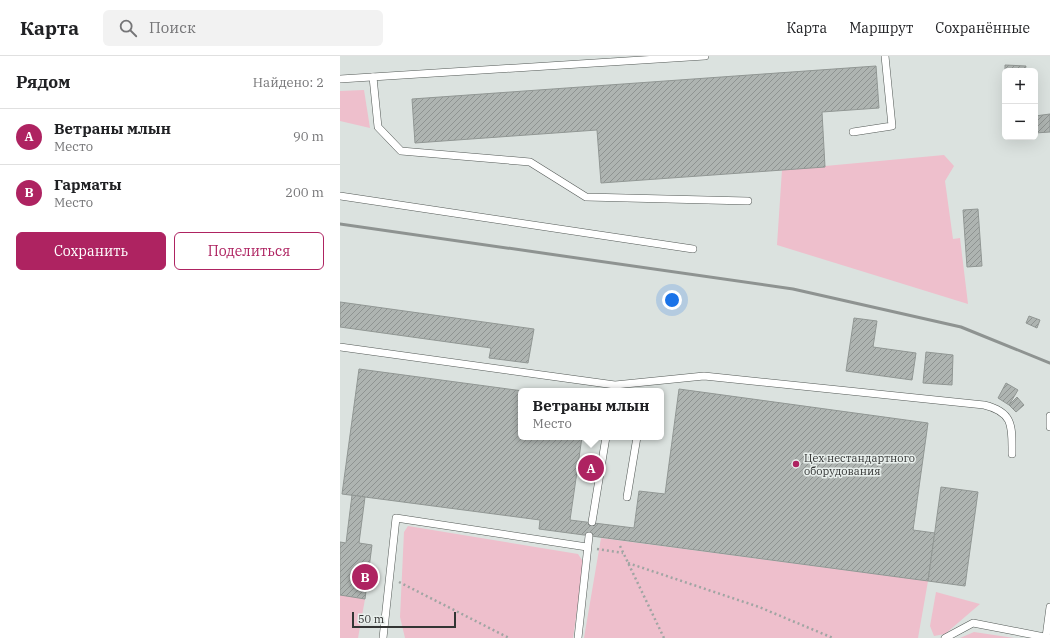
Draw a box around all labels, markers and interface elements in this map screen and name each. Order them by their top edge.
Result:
search box [103,10,383,46]
text: Карта [20,16,79,40]
icon: search [117,17,139,39]
text: Поиск [149,18,196,37]
text: Карта [786,19,827,37]
text: Маршрут [849,19,913,37]
text: Сохранённые [935,19,1030,37]
map controls [1002,68,1038,140]
button: + [1002,68,1038,104]
text: Рядом [16,71,71,93]
text: Найдено: 2 [253,74,324,91]
button: − [1002,104,1038,140]
text: Ветраны млын [54,119,171,138]
text: A [24,128,34,145]
text: 90 m [293,128,324,145]
text: Место [54,138,93,155]
text: Гарматы [54,175,122,194]
text: B [24,184,34,201]
text: 200 m [285,184,324,201]
text: Место [54,194,93,211]
button: Сохранить [16,232,166,270]
button: Поделиться [174,232,324,270]
your location [662,290,682,310]
popup [518,388,664,440]
text: Ветраны млын [533,396,649,415]
text: Место [533,415,572,432]
place label: Цех нестандартного оборудования [804,451,915,478]
pin: A [578,453,604,483]
marker: Цех нестандартного оборудования [791,459,801,469]
pin: B [352,562,378,592]
scale bar [352,610,456,629]
text: 50 m [358,612,384,626]

